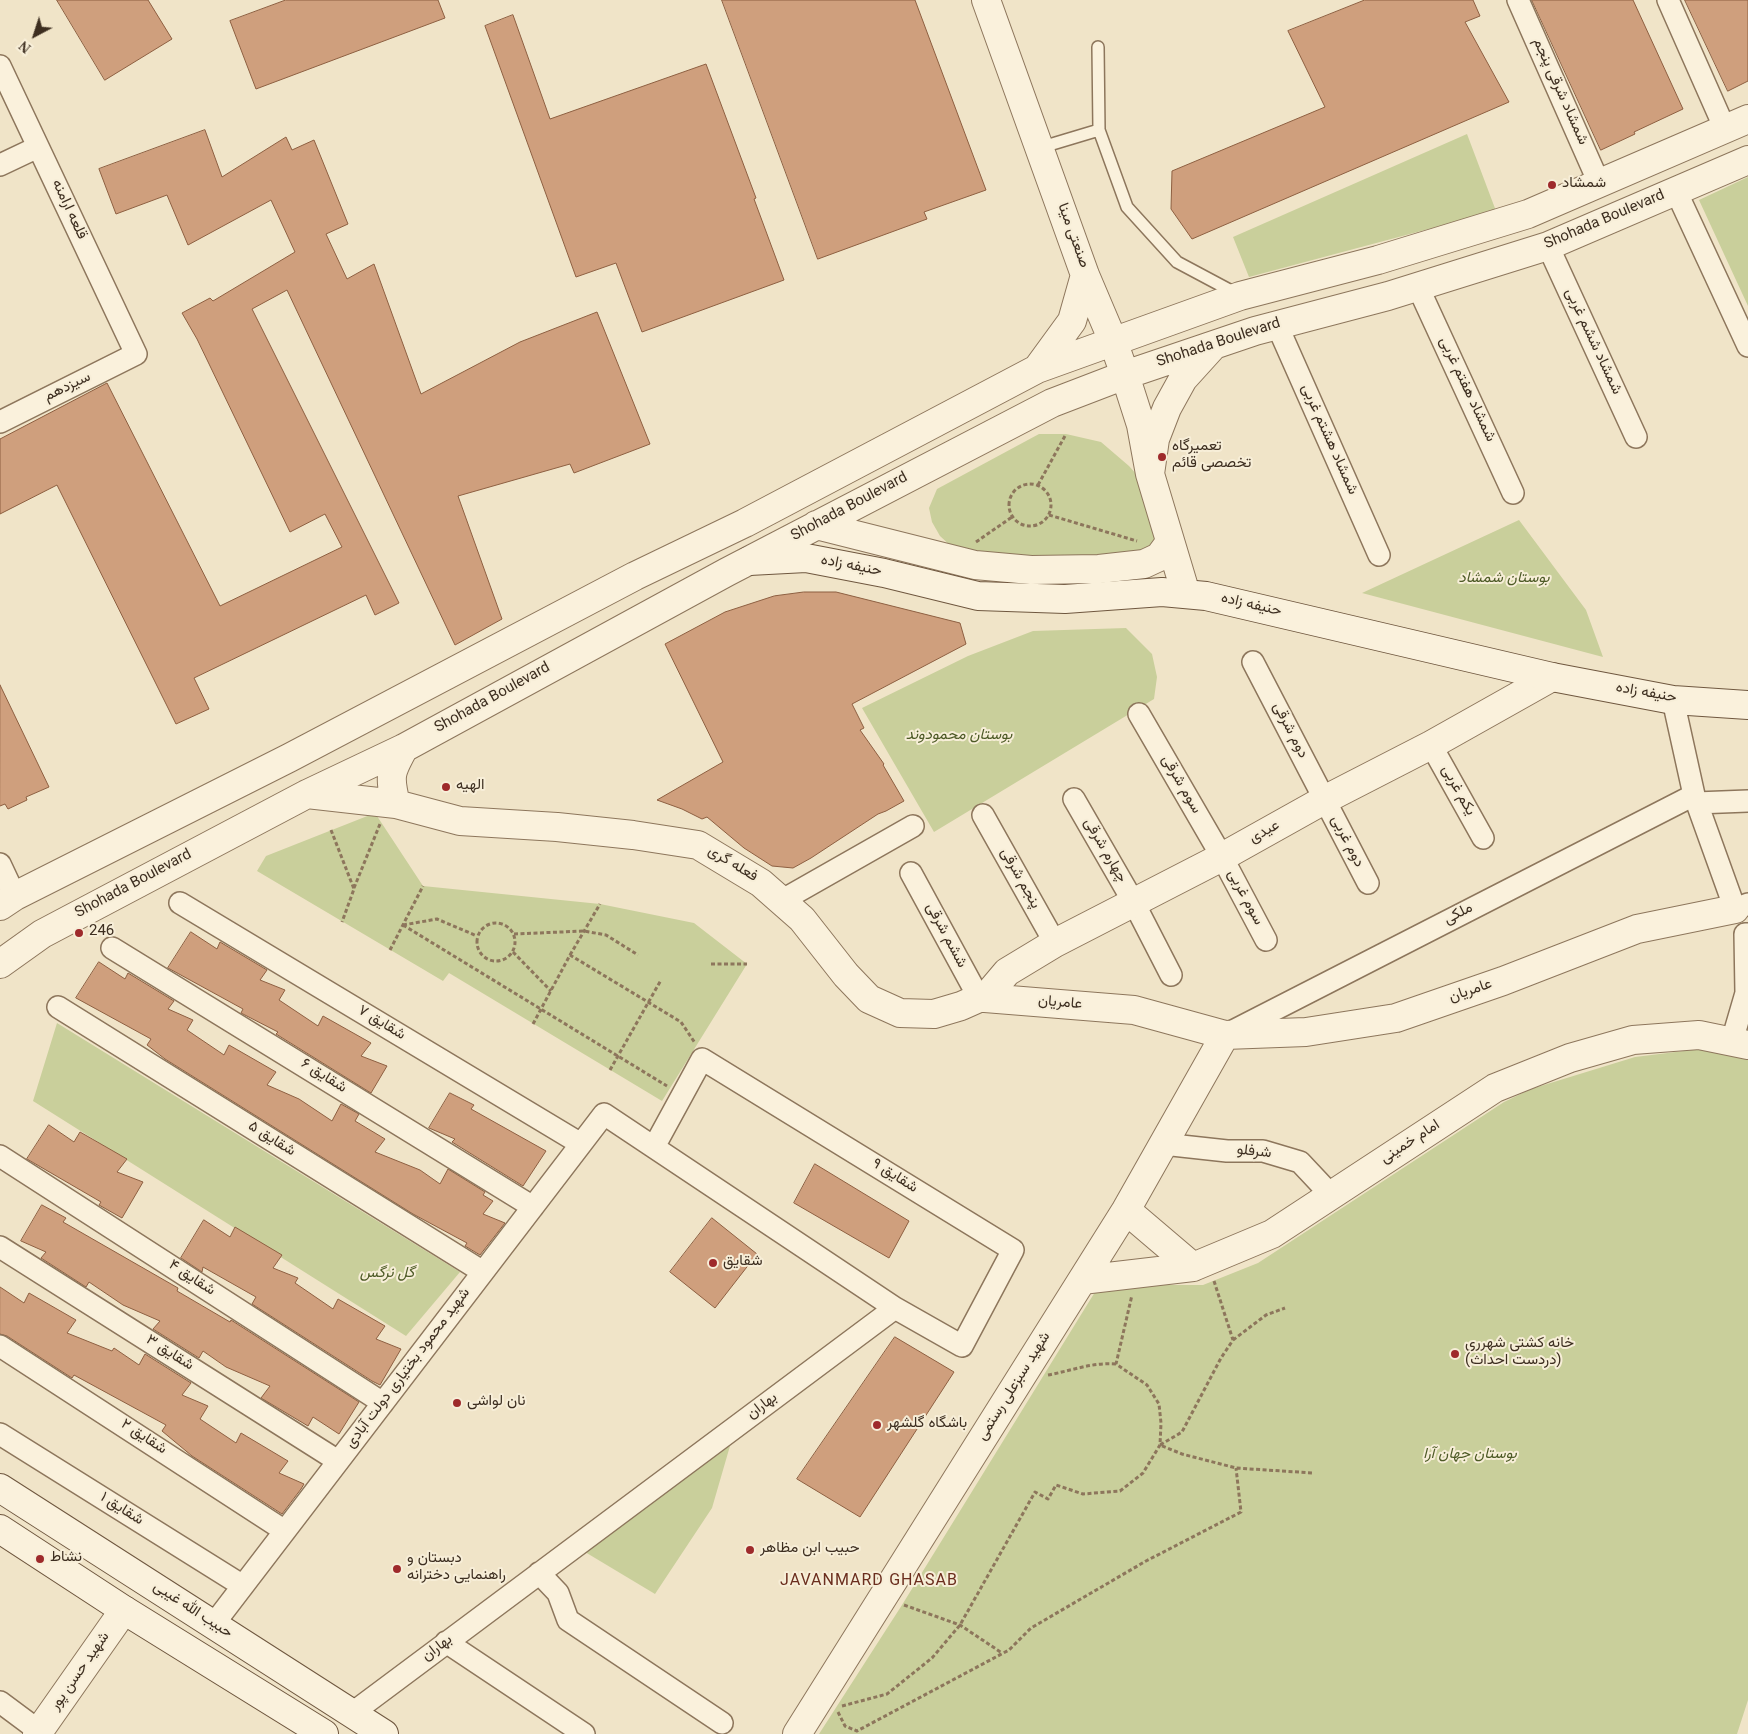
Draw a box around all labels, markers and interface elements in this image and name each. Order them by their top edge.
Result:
north arrow [10,10,60,60]
street label: شمشاد شرقی پنجم [1527,36,1591,148]
text: N [16,38,34,56]
place label: شمشاد [1562,176,1606,194]
street label: قلعه ارامنه [46,177,90,243]
marker: شمشاد [1546,179,1558,191]
street label: Shohada Boulevard [1542,187,1668,255]
street label: صنعتی مینا [1052,201,1092,271]
street label: شمشاد ششم غربی [1560,286,1624,398]
street label: Shohada Boulevard [1155,315,1283,373]
street label: شمشاد هفتم غربی [1434,335,1498,445]
street label: سیزدهم [42,369,94,407]
street label: شمشاد هشتم غربی [1296,382,1360,498]
place label: تعمیرگاه تخصصی قائم [1172,439,1251,474]
marker: تعمیرگاه تخصصی قائم [1156,451,1168,463]
street label: Shohada Boulevard [789,470,911,546]
street label: حنیفه زاده [819,552,883,582]
park label: بوستان شمشاد [1459,571,1549,589]
street label: حنیفه زاده [1219,590,1283,622]
street label: Shohada Boulevard [432,660,554,738]
street label: حنیفه زاده [1614,680,1678,708]
street label: دوم شرقی [1267,700,1311,762]
park label: بوستان محمودوند [906,728,1012,746]
street label: سوم شرقی [1156,753,1204,817]
street label: یکم غربی [1436,763,1478,819]
place label: الهیه [456,778,484,796]
marker: الهیه [440,781,452,793]
street label: دوم غربی [1325,813,1367,871]
street label: چهارم شرقی [1078,816,1130,886]
street label: عیدی [1247,817,1283,849]
street label: فعله گری [704,843,760,887]
street label: پنجم شرقی [995,845,1043,913]
street label: Shohada Boulevard [73,847,195,923]
street label: سوم غربی [1222,867,1266,929]
street label: ششم شرقی [920,900,970,972]
street label: ملکی [1441,900,1477,930]
place label: 246 [89,924,114,942]
marker: 246 [73,927,85,939]
street label: عامریان [1447,976,1495,1008]
street label: عامریان [1037,993,1083,1015]
street label: شقایق ۷ [354,1003,408,1045]
street label: شقایق ۶ [297,1056,349,1098]
street label: امام خمینی [1378,1117,1444,1169]
street label: شقایق ۵ [244,1119,298,1161]
street label: شرفلو [1236,1142,1272,1164]
street label: شقایق ۹ [868,1156,920,1198]
place label: شقایق [723,1254,762,1272]
street label: شقایق ۴ [164,1257,218,1301]
marker: شقایق [707,1257,719,1269]
park label: گل نرگس [360,1266,414,1284]
street label: شهید محمود بختیاری دولت آبادی [343,1285,475,1453]
street label: شهید سبزعلی رستمی [974,1329,1056,1445]
street label: شقایق ۳ [142,1332,196,1376]
place label: خانه کشتی شهرری (دردست احداث) [1465,1336,1574,1371]
marker: خانه کشتی شهرری (دردست احداث) [1449,1348,1461,1360]
street label: بهاران [744,1390,782,1424]
place label: نان لواشی [467,1394,525,1412]
marker: نان لواشی [451,1397,463,1409]
street label: شقایق ۲ [117,1416,169,1460]
place label: باشگاه گلشهر [887,1416,967,1434]
marker: باشگاه گلشهر [871,1419,883,1431]
park label: بوستان جهان آرا [1423,1447,1517,1465]
street label: شقایق ۱ [96,1490,146,1530]
place label: حبیب ابن مظاهر [760,1541,860,1559]
marker: حبیب ابن مظاهر [744,1544,756,1556]
place label: نشاط [50,1550,82,1568]
place label: دبستان و راهنمایی دخترانه [407,1551,506,1586]
marker: نشاط [34,1553,46,1565]
marker: دبستان و راهنمایی دخترانه [391,1563,403,1575]
district label: JAVANMARD GHASAB [778,1572,960,1592]
street label: حبیب الله غیبی [149,1579,235,1643]
street label: شهید حسن پور [47,1629,115,1715]
street label: بهاران [419,1632,457,1666]

